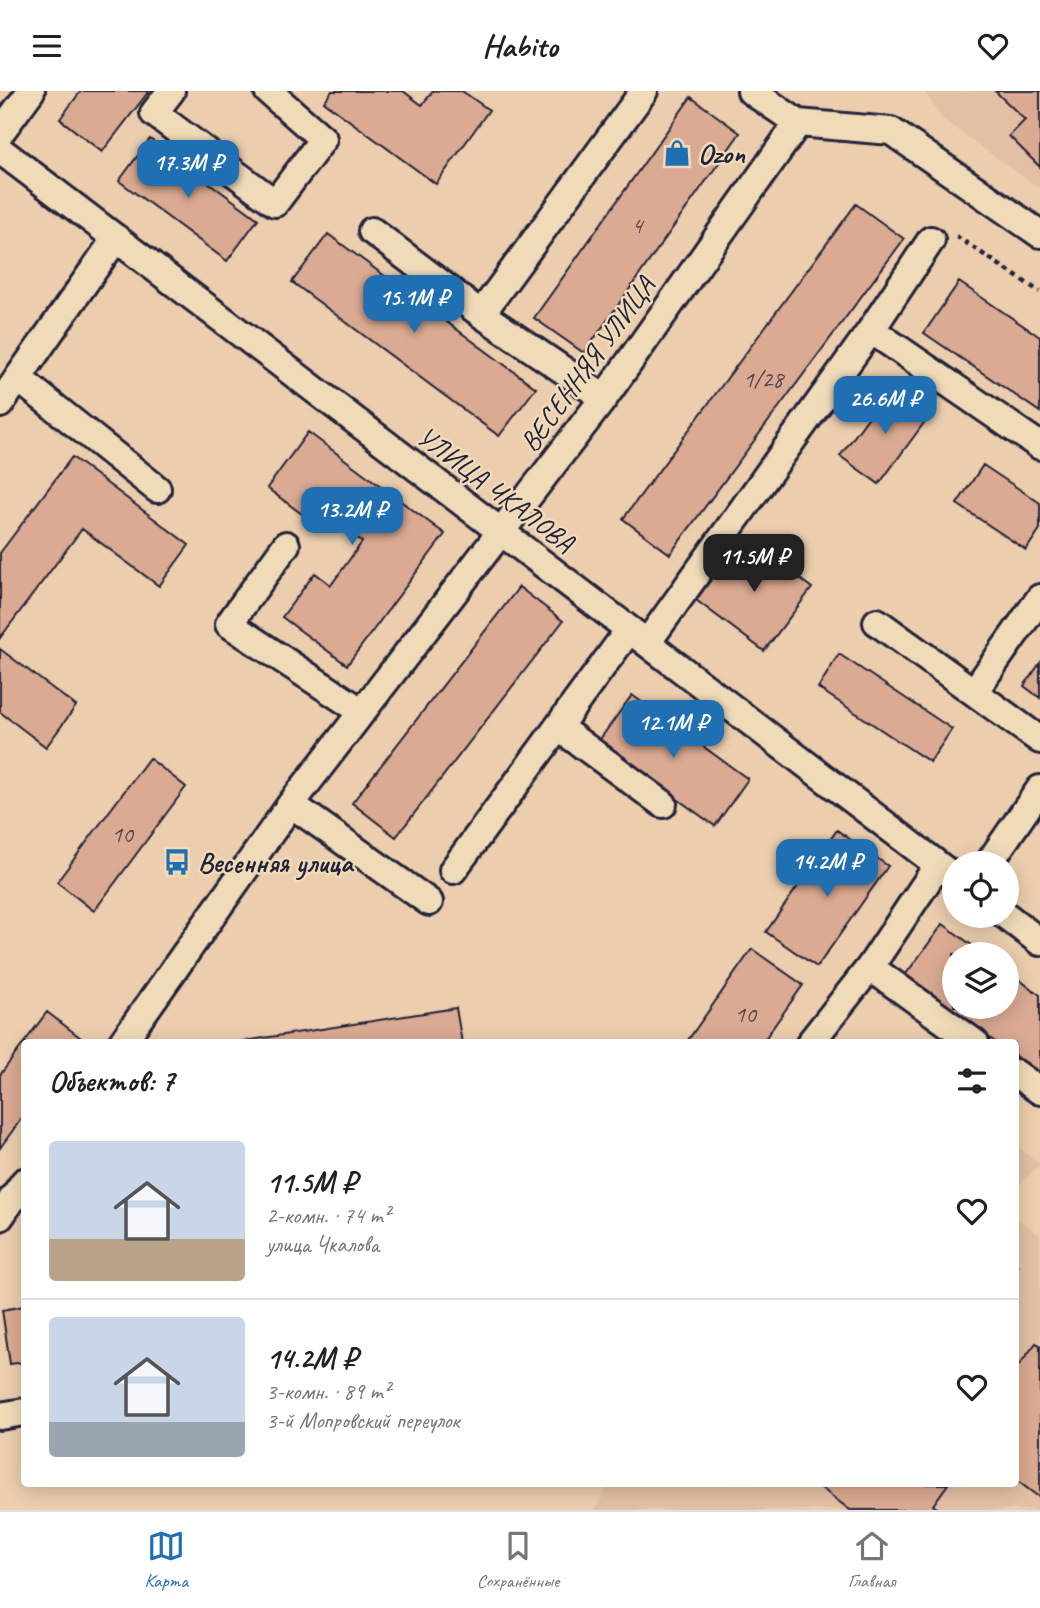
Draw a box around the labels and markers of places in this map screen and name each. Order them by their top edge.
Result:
place label: Ozon [698,136,746,171]
shop icon: Ozon [662,138,692,168]
pin: 17.3M ₽ [123,141,253,200]
pin: 15.1M ₽ [349,275,479,335]
pin: 26.6M ₽ [820,377,950,436]
pin: 13.2M ₽ [287,487,417,547]
pin: 11.5M ₽ [689,535,819,594]
pin: 12.1M ₽ [608,701,738,760]
pin: 14.2M ₽ [762,839,892,899]
place label: Весенняя улица [198,845,355,881]
bus stop icon: Весенняя улица [162,847,192,877]

